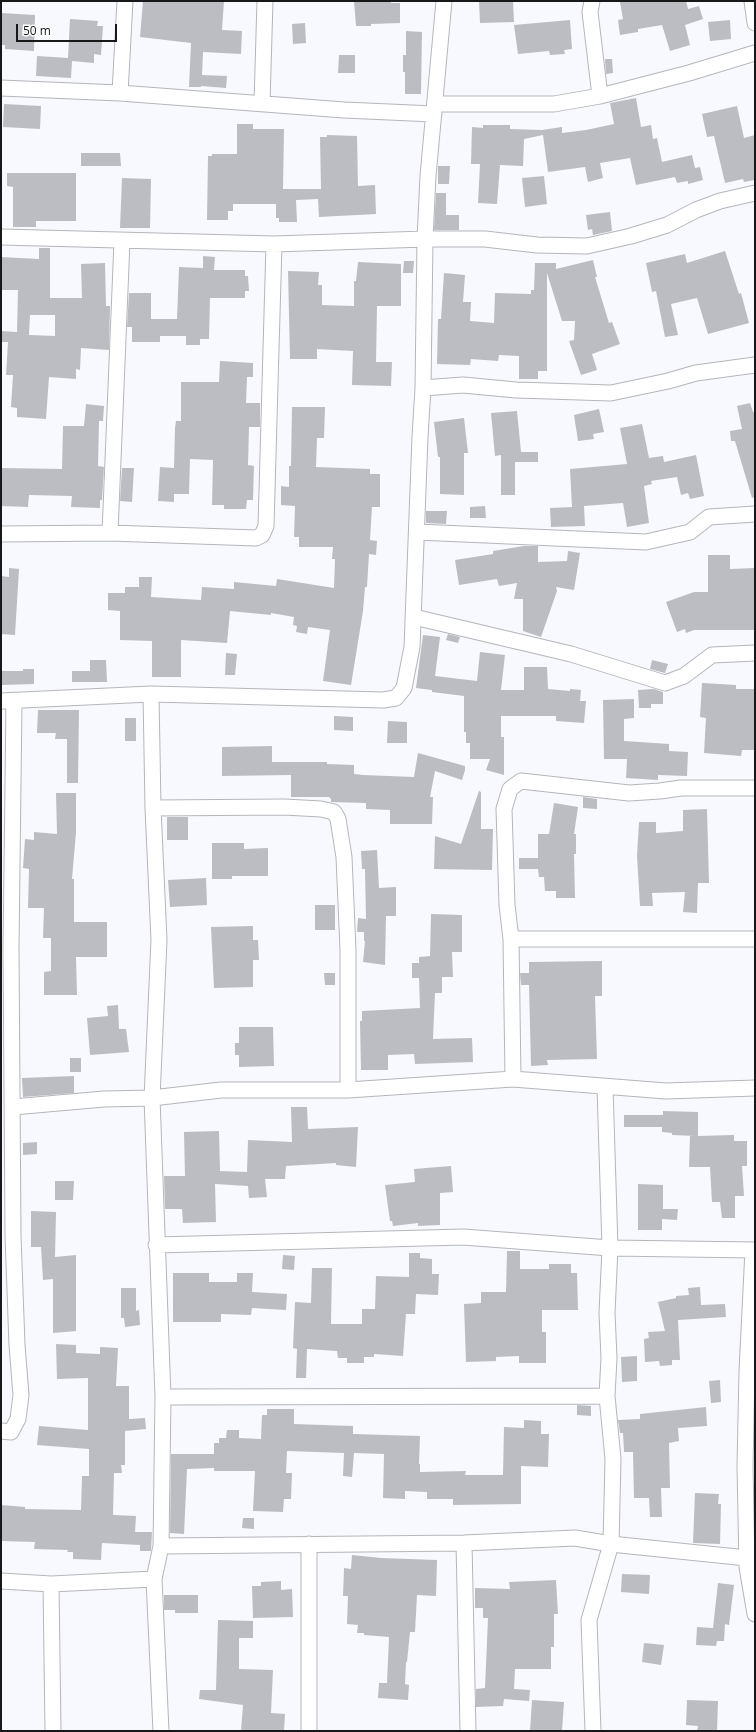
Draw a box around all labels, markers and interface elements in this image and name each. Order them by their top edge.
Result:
scale bar [18,16,119,42]
text: 50 m [23,22,51,39]

